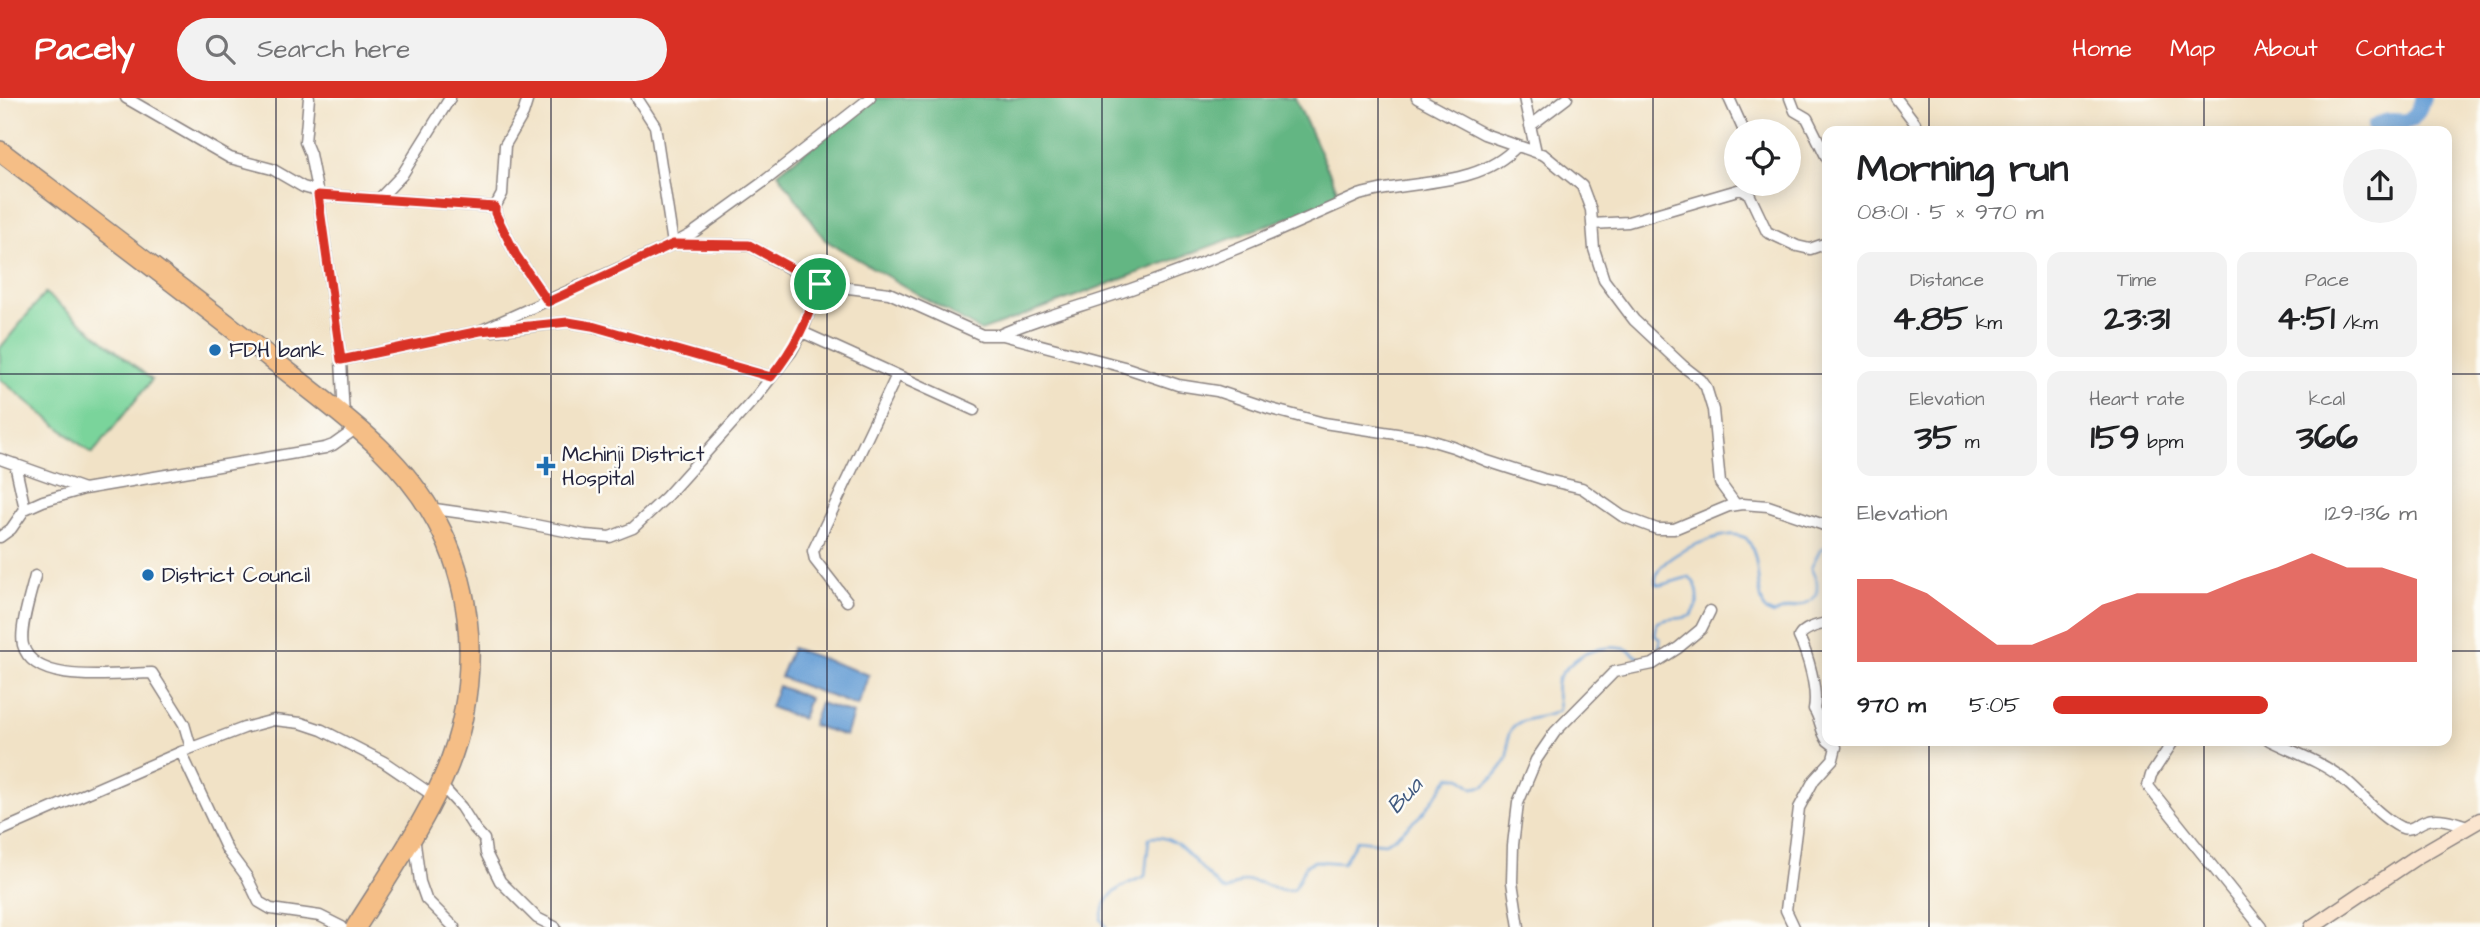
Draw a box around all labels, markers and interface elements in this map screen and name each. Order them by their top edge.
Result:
search box [177,18,667,81]
text: Pacely [35,26,135,72]
icon: search [201,30,239,68]
text: Search here [257,31,410,67]
text: Home [2072,32,2132,66]
text: Map [2170,32,2215,66]
text: About [2253,32,2318,66]
text: Contact [2356,32,2445,66]
map controls [1724,119,1801,196]
button: locate [1724,119,1801,196]
text: Morning run [1857,144,2069,196]
button: share [2343,149,2417,223]
text: 08:01 · 5 × 970 m [1857,196,2044,228]
pin [790,254,850,314]
icon: arrive [801,265,839,303]
text: Distance [1910,267,1984,294]
text: Time [2117,267,2157,294]
text: Pace [2305,267,2349,294]
text: 4.85 [1892,294,1968,343]
text: 23:31 [2104,294,2170,343]
text: 4:51 [2276,294,2335,343]
text: km [1968,310,2002,337]
text: /km [2335,310,2378,337]
place label: FDH bank [229,336,324,365]
marker: FDH bank [207,342,223,358]
text: Elevation [1910,386,1984,413]
text: Heart rate [2089,386,2185,413]
text: kcal [2309,386,2345,413]
text: 35 [1915,413,1957,462]
text: 159 [2091,413,2140,462]
text: 366 [2296,413,2358,462]
text: m [1957,429,1980,456]
text: bpm [2140,429,2183,456]
place label: Mchinji District Hospital [562,440,705,494]
marker: Mchinji District Hospital [536,456,556,476]
text: Elevation [1857,497,1948,529]
text: 129–136 m [2324,497,2417,529]
place label: District Council [162,561,310,590]
marker: District Council [140,567,156,583]
text: 970 m [1857,689,1926,721]
text: 5:05 [1969,689,2020,721]
water label: Bua [1379,769,1431,821]

